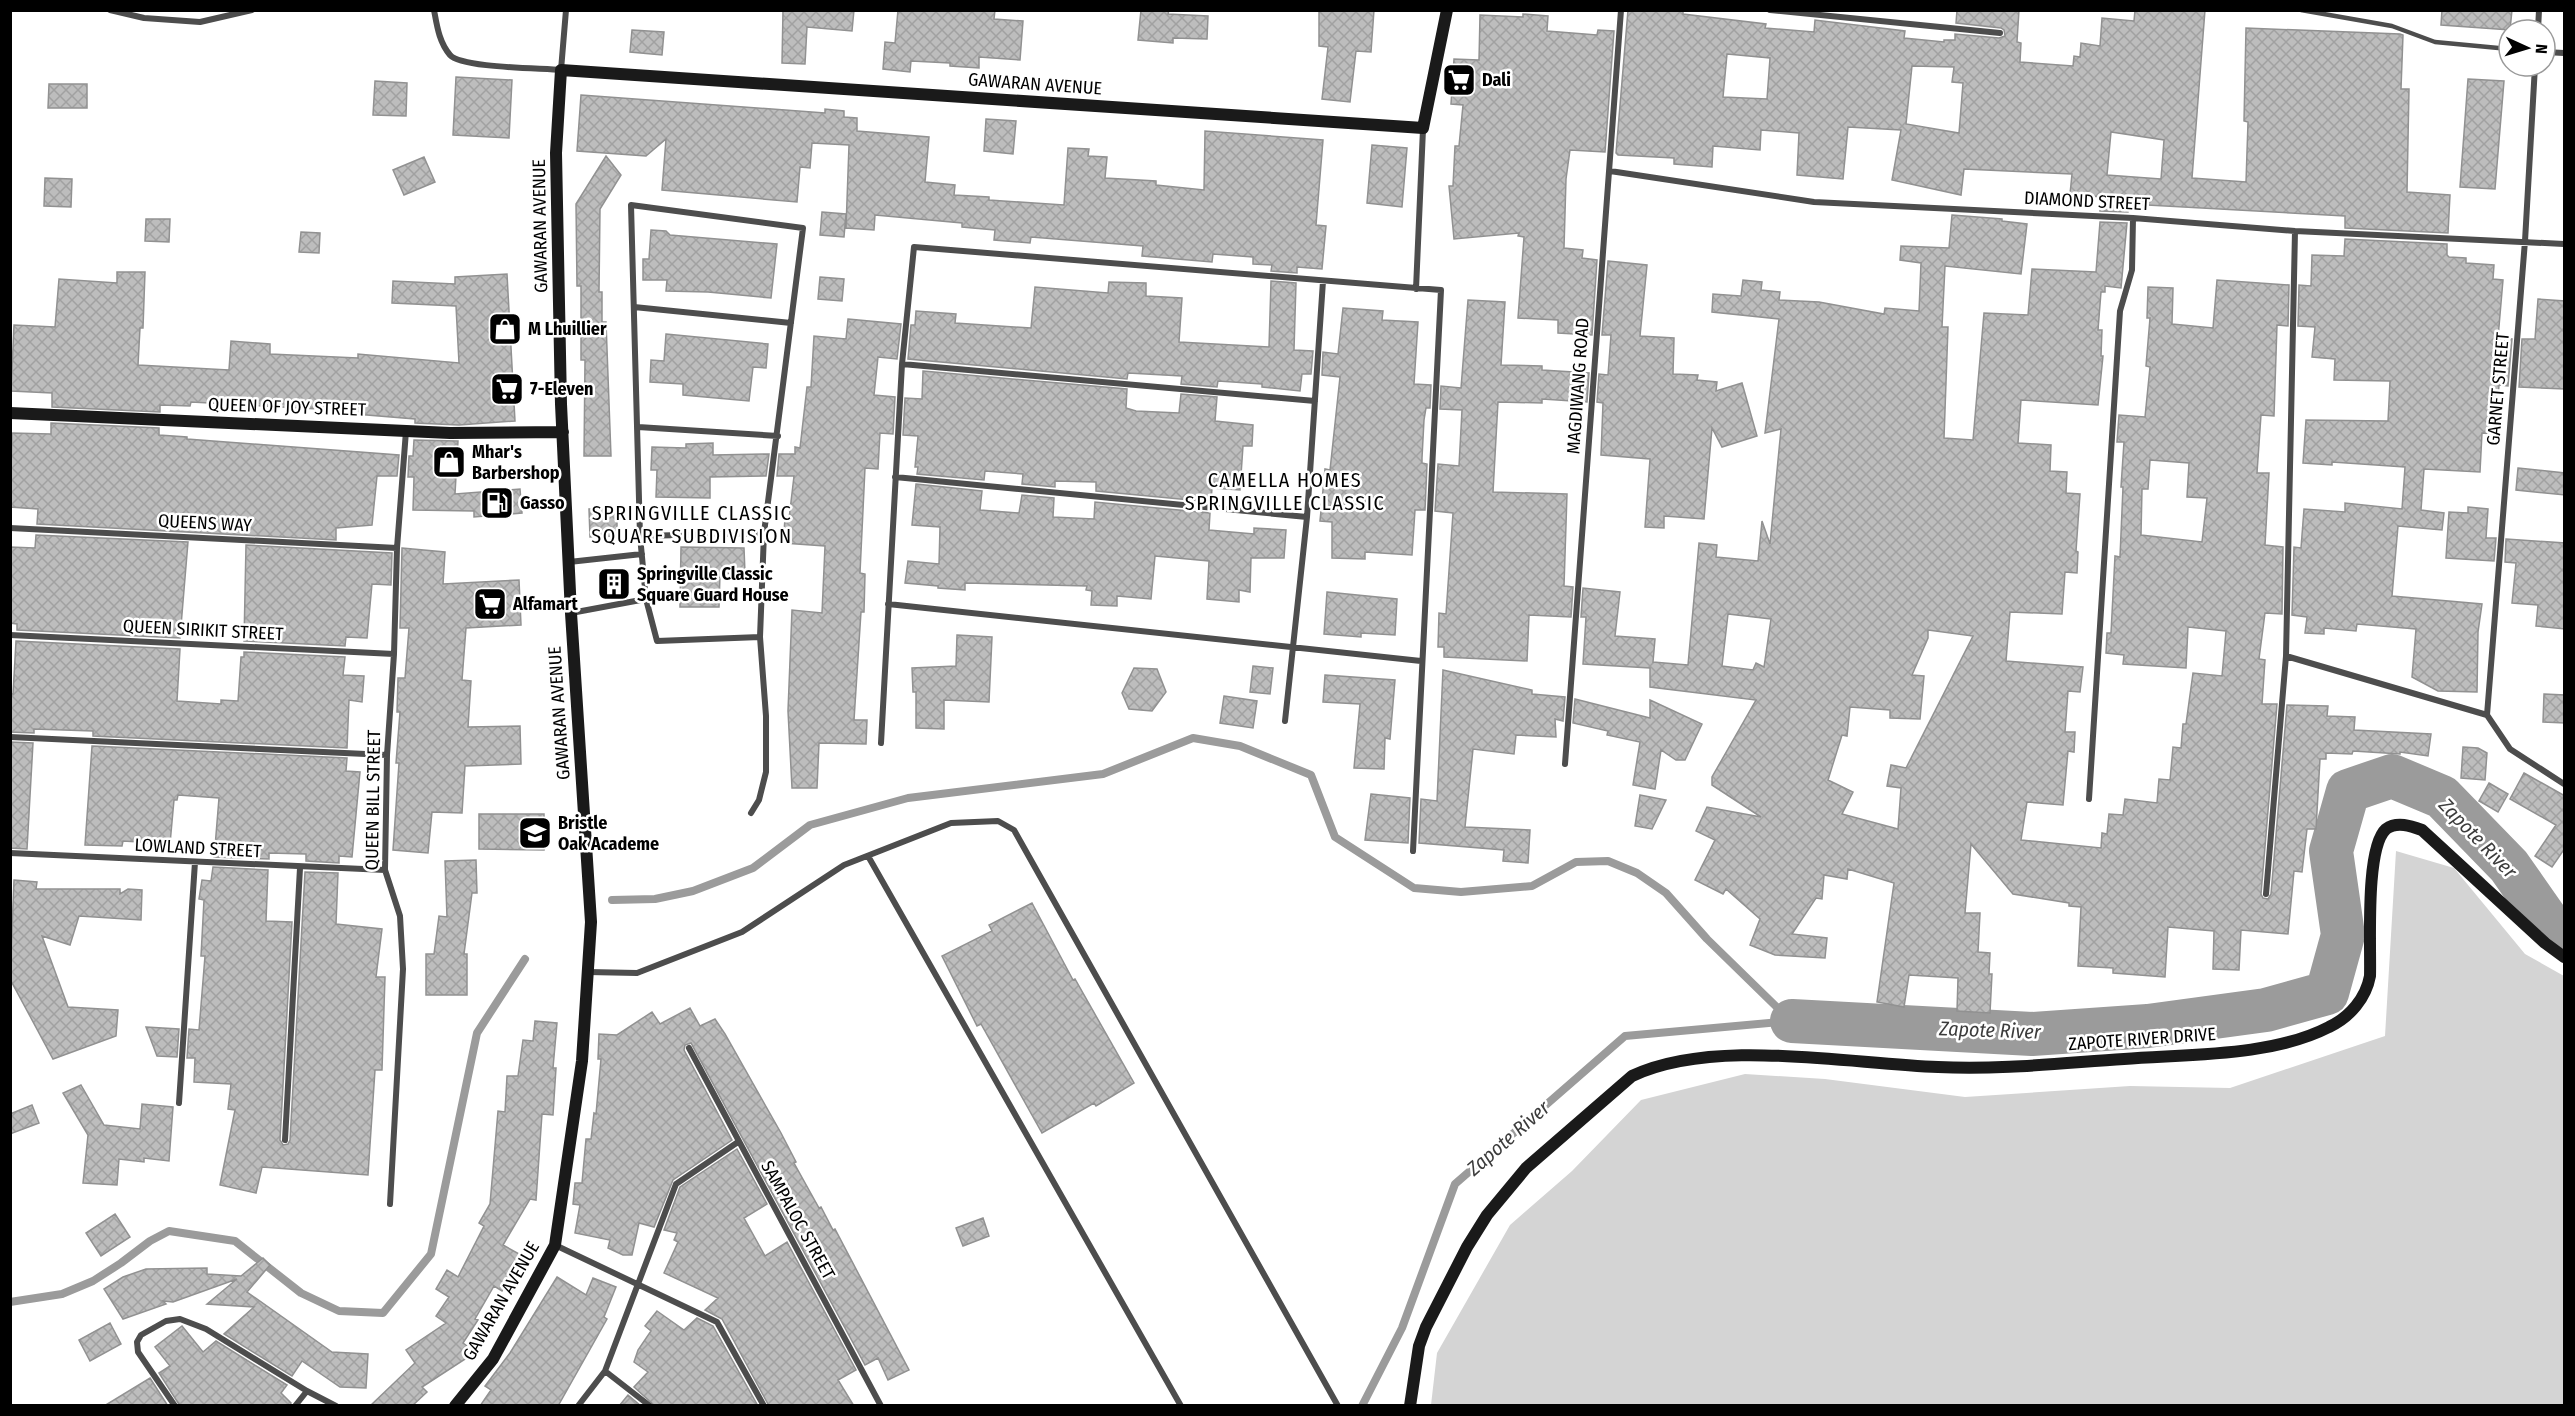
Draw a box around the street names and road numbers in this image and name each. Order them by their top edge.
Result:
street label: GAWARAN AVENUE [967,68,1103,100]
street label: GAWARAN AVENUE [528,159,552,293]
street label: DIAMOND STREET [2023,187,2151,215]
street label: MAGDIWANG ROAD [1562,317,1594,455]
street label: GARNET STREET [2482,331,2514,446]
street label: QUEEN OF JOY STREET [208,393,367,421]
street label: QUEENS WAY [158,510,252,536]
street label: QUEEN SIRIKIT STREET [122,615,285,645]
street label: GAWARAN AVENUE [543,645,575,781]
street label: QUEEN BILL STREET [361,729,385,870]
street label: LOWLAND STREET [134,834,263,862]
street label: ZAPOTE RIVER DRIVE [2067,1023,2217,1055]
street label: SAMPALOC STREET [756,1157,840,1284]
street label: GAWARAN AVENUE [458,1238,544,1364]

